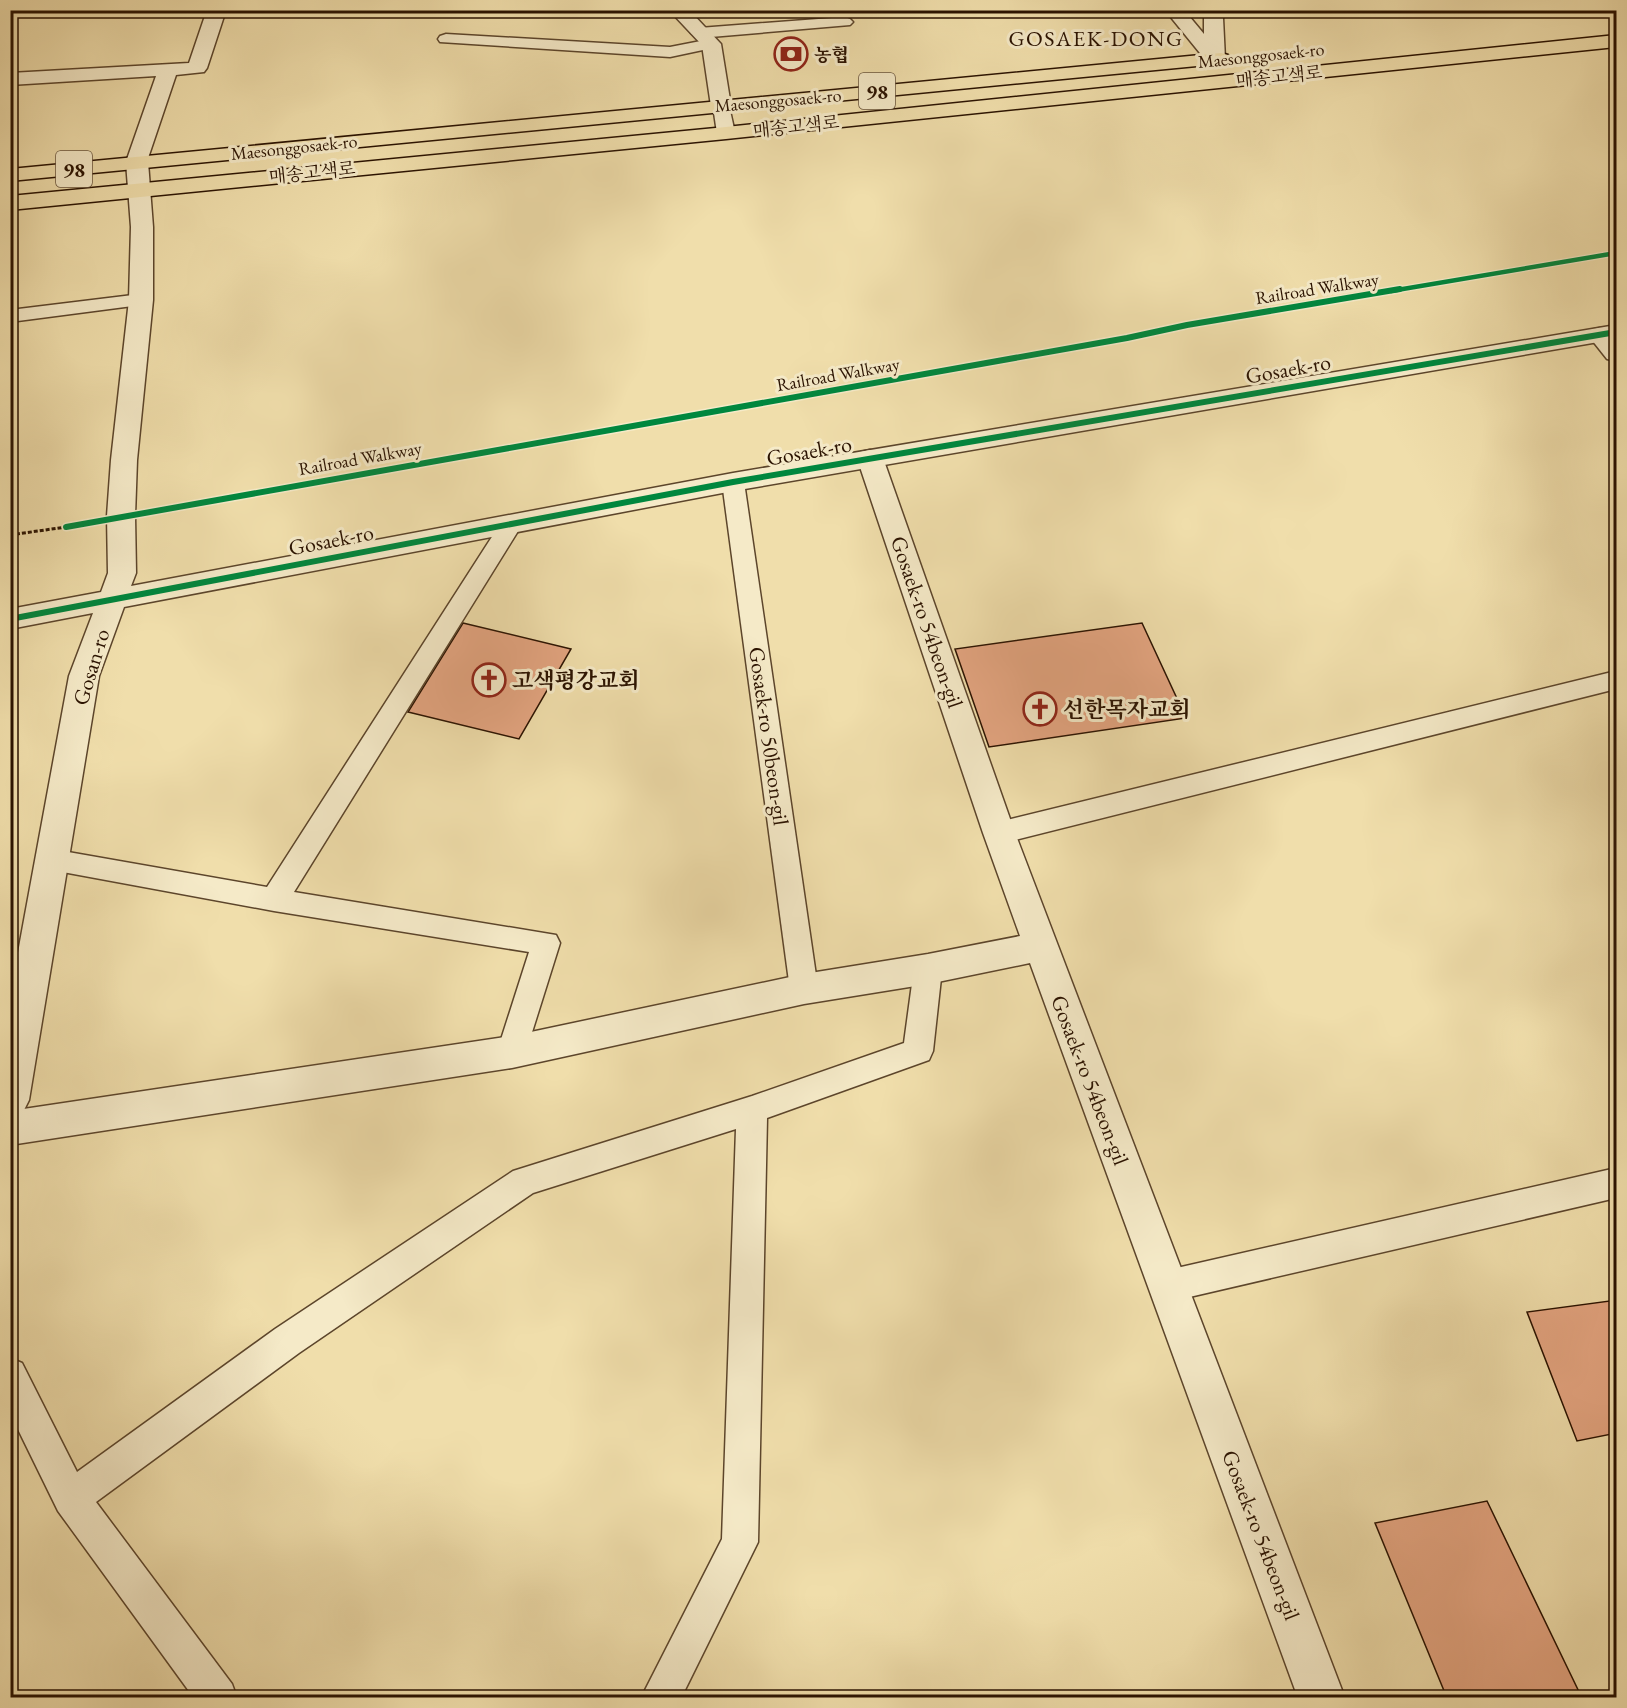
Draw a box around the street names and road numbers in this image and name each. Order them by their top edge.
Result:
street label: Maesonggosaek-ro [1197,37,1326,73]
street label: 매송고색로 [1235,60,1323,92]
road number: 98 [859,73,895,109]
street label: Maesonggosaek-ro [714,83,842,117]
street label: 매송고색로 [752,110,840,142]
street label: Maesonggosaek-ro [230,129,359,165]
road number: 98 [56,151,92,187]
street label: 매송고색로 [268,156,356,188]
street label: Railroad Walkway [1254,267,1381,309]
street label: Gosaek-ro [1243,347,1333,391]
street label: Railroad Walkway [775,352,902,396]
street label: Gosaek-ro [764,429,854,473]
street label: Railroad Walkway [297,436,424,480]
street label: Gosaek-ro [286,518,376,562]
street label: Gosaek-ro 54beon-gil [884,532,970,712]
street label: Gosan-ro [66,625,116,709]
street label: Gosaek-ro 50beon-gil [742,645,796,827]
street label: Gosaek-ro 54beon-gil [1044,991,1136,1169]
street label: Gosaek-ro 54beon-gil [1215,1446,1307,1624]

